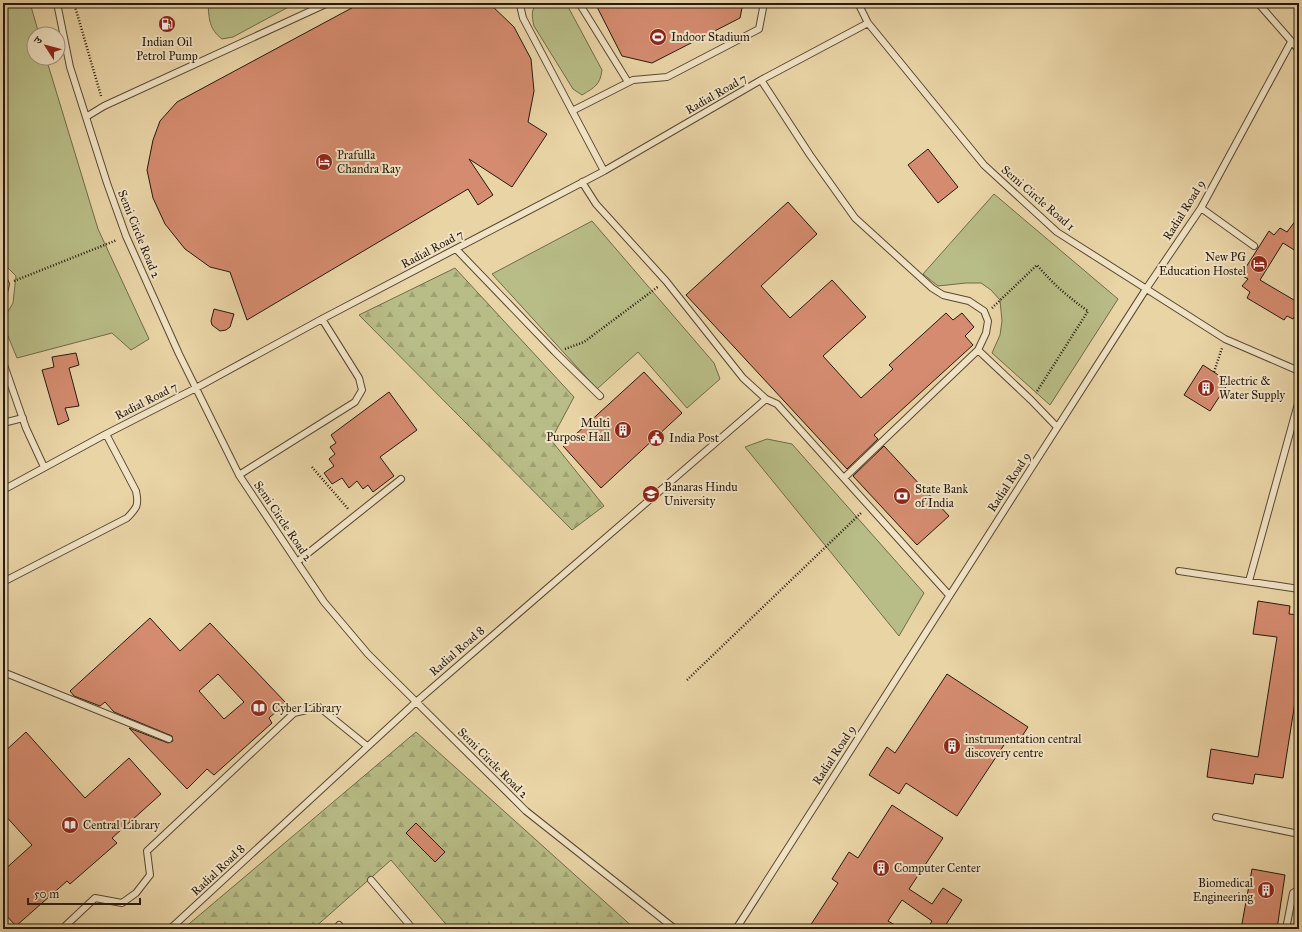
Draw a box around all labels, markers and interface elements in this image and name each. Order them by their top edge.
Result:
fuel station icon: Indian Oil Petrol Pump [157,14,177,34]
north arrow [26,26,66,66]
sports icon: Indoor Stadium [648,27,668,47]
place label: Indoor Stadium [671,30,750,44]
text: उ [31,33,46,47]
place label: Indian Oil Petrol Pump [136,35,198,63]
street label: Radial Road 7 [683,71,749,117]
place label: Prafulla Chandra Ray [337,148,401,176]
hotel icon: Prafulla Chandra Ray [314,152,334,172]
street label: Semi Circle Road 1 [998,162,1078,234]
street label: Radial Road 9 [1160,177,1208,243]
street label: Semi Circle Road 2 [115,188,163,280]
street label: Radial Road 7 [399,227,465,271]
place label: New PG Education Hostel [1159,250,1247,278]
hotel icon: New PG Education Hostel [1249,254,1269,274]
place label: Electric & Water Supply [1219,374,1286,402]
building icon: Electric & Water Supply [1196,378,1216,398]
street label: Radial Road 7 [112,379,180,423]
place label: Multi Purpose Hall [546,416,611,444]
building icon: Multi Purpose Hall [613,420,633,440]
public building icon: India Post [646,428,666,448]
place label: India Post [669,431,720,445]
street label: Radial Road 9 [985,450,1033,514]
street label: Semi Circle Road 2 [251,478,315,564]
place label: Banaras Hindu University [664,480,738,508]
place label: State Bank of India [915,482,969,510]
school or university icon: Banaras Hindu University [641,484,661,504]
bank icon: State Bank of India [892,486,912,506]
street label: Radial Road 8 [427,623,487,679]
library icon: Cyber Library [249,698,269,718]
place label: Cyber Library [272,701,342,715]
street label: Radial Road 9 [810,723,858,787]
street label: Semi Circle Road 2 [455,725,531,801]
place label: instrumentation central discovery centre [965,732,1082,760]
building icon: instrumentation central discovery centre [942,736,962,756]
library icon: Central Library [60,815,80,835]
place label: Central Library [83,818,160,832]
street label: Radial Road 8 [188,842,248,898]
building icon: Computer Center [871,858,891,878]
place label: Computer Center [894,861,981,875]
place label: Biomedical Engineering [1193,876,1254,905]
scale bar [28,880,140,906]
building icon: Biomedical Engineering [1256,880,1276,900]
text: 50 m [34,887,59,901]

